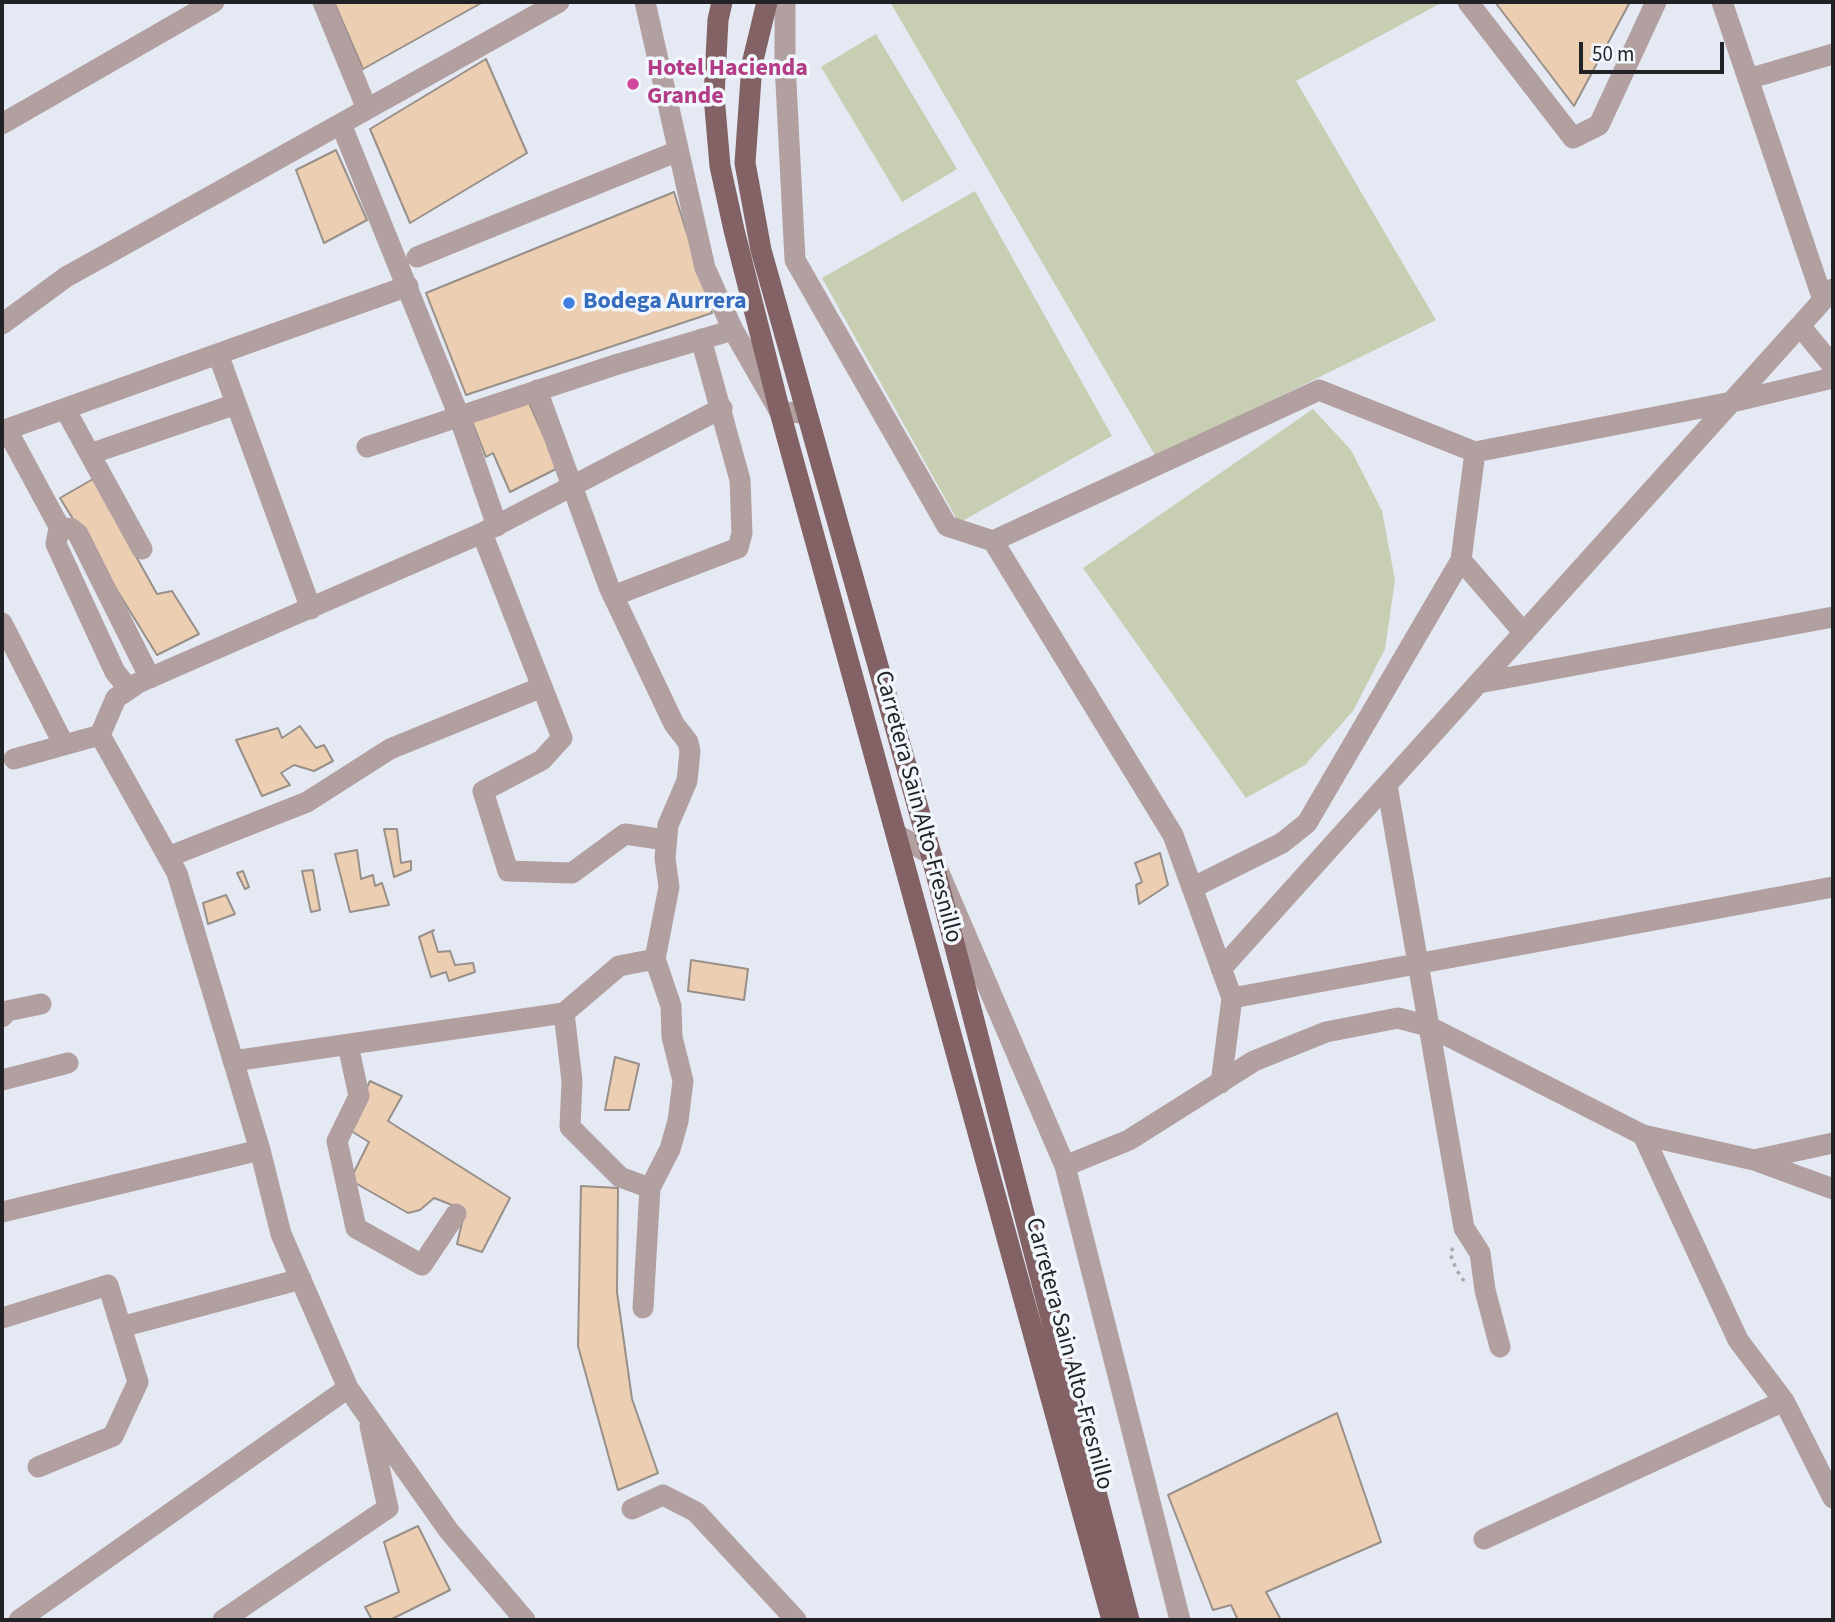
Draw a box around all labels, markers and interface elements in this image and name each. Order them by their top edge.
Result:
scale bar [1583,28,1728,72]
text: 50 m [1592,39,1634,69]
place label: Hotel Hacienda Grande [647,56,808,112]
marker: Hotel Hacienda Grande [625,76,641,92]
place label: Bodega Aurrera [583,289,747,317]
marker: Bodega Aurrera [561,295,577,311]
street label: Carretera Sain Alto-Fresnillo [867,668,967,946]
street label: Carretera Sain Alto-Fresnillo [1018,1215,1118,1493]

